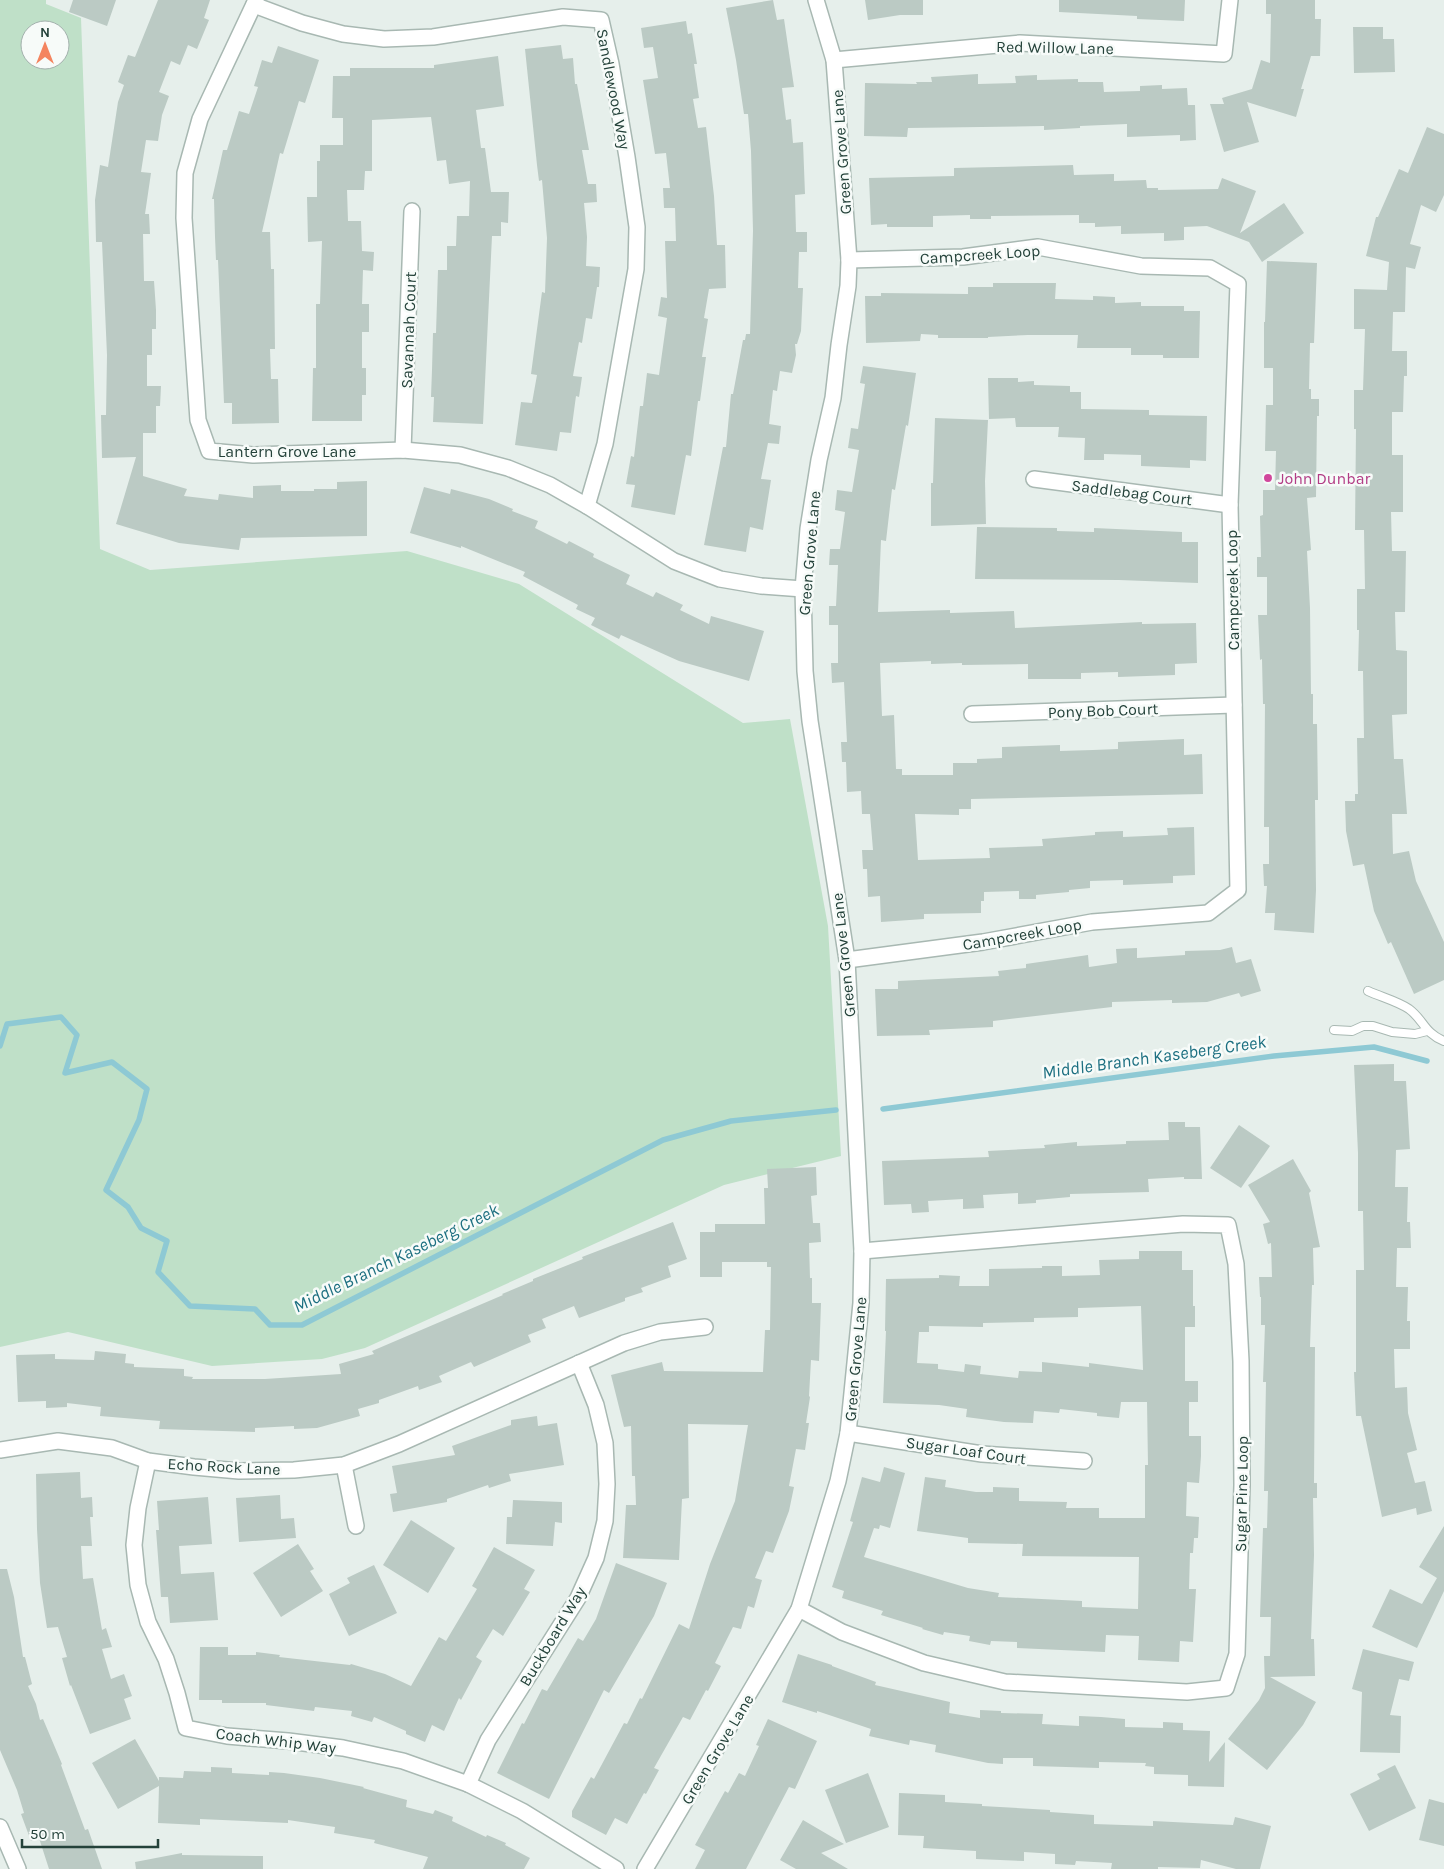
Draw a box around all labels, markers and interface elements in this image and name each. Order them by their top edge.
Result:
north arrow [20,20,70,70]
text: N [40,24,50,41]
street label: Sandlewood Way [592,27,635,152]
street label: Red Willow Lane [996,37,1114,58]
street label: Green Grove Lane [828,89,855,215]
street label: Campcreek Loop [919,241,1041,268]
street label: Savannah Court [397,271,420,389]
street label: Lantern Grove Lane [218,442,356,461]
place label: John Dunbar [1278,469,1371,488]
marker: John Dunbar [1262,472,1274,484]
street label: Saddlebag Court [1071,476,1193,509]
street label: Green Grove Lane [795,490,824,616]
street label: Campcreek Loop [1222,530,1243,650]
street label: Pony Bob Court [1047,699,1159,722]
street label: Green Grove Lane [828,892,859,1018]
street label: Campcreek Loop [961,915,1083,954]
water label: Middle Branch Kaseberg Creek [1041,1030,1268,1084]
water label: Middle Branch Kaseberg Creek [290,1198,503,1317]
street label: Green Grove Lane [841,1296,870,1422]
street label: Sugar Loaf Court [905,1433,1027,1468]
street label: Sugar Pine Loop [1231,1436,1252,1552]
street label: Echo Rock Lane [167,1454,281,1479]
street label: Buckboard Way [515,1582,590,1690]
street label: Green Grove Lane [677,1691,758,1808]
street label: Coach Whip Way [215,1724,338,1757]
scale bar [22,1816,159,1848]
text: 50 m [30,1825,65,1843]

